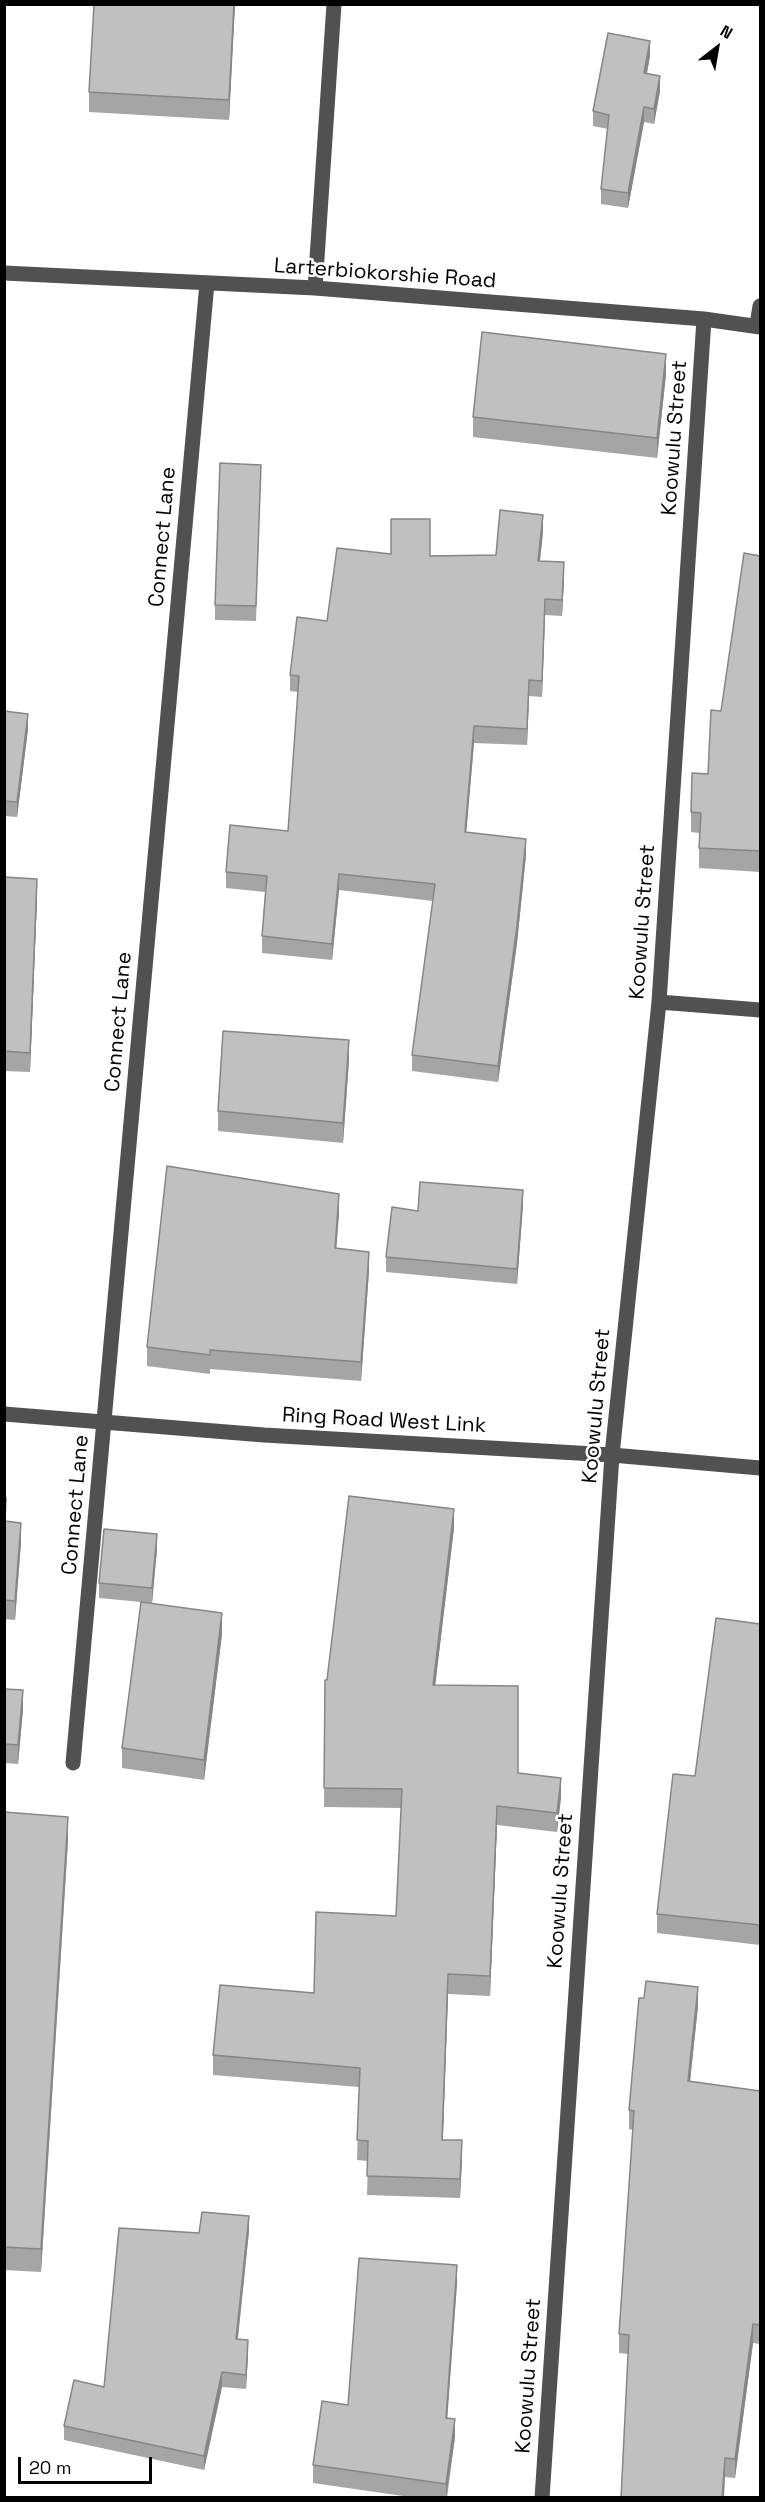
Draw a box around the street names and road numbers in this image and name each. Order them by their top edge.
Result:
street label: Larterbiokorshie Road [273,254,497,294]
street label: Koowulu Street [657,360,693,516]
street label: Connect Lane [144,466,182,608]
street label: Koowulu Street [625,844,661,1000]
street label: Connect Lane [100,951,138,1093]
street label: Koowulu Street [578,1328,616,1484]
street label: Ring Road West Link [281,1403,487,1439]
street label: Connect Lane [57,1434,95,1576]
street label: Koowulu Street [543,1813,579,1969]
street label: Koowulu Street [511,2298,547,2454]

